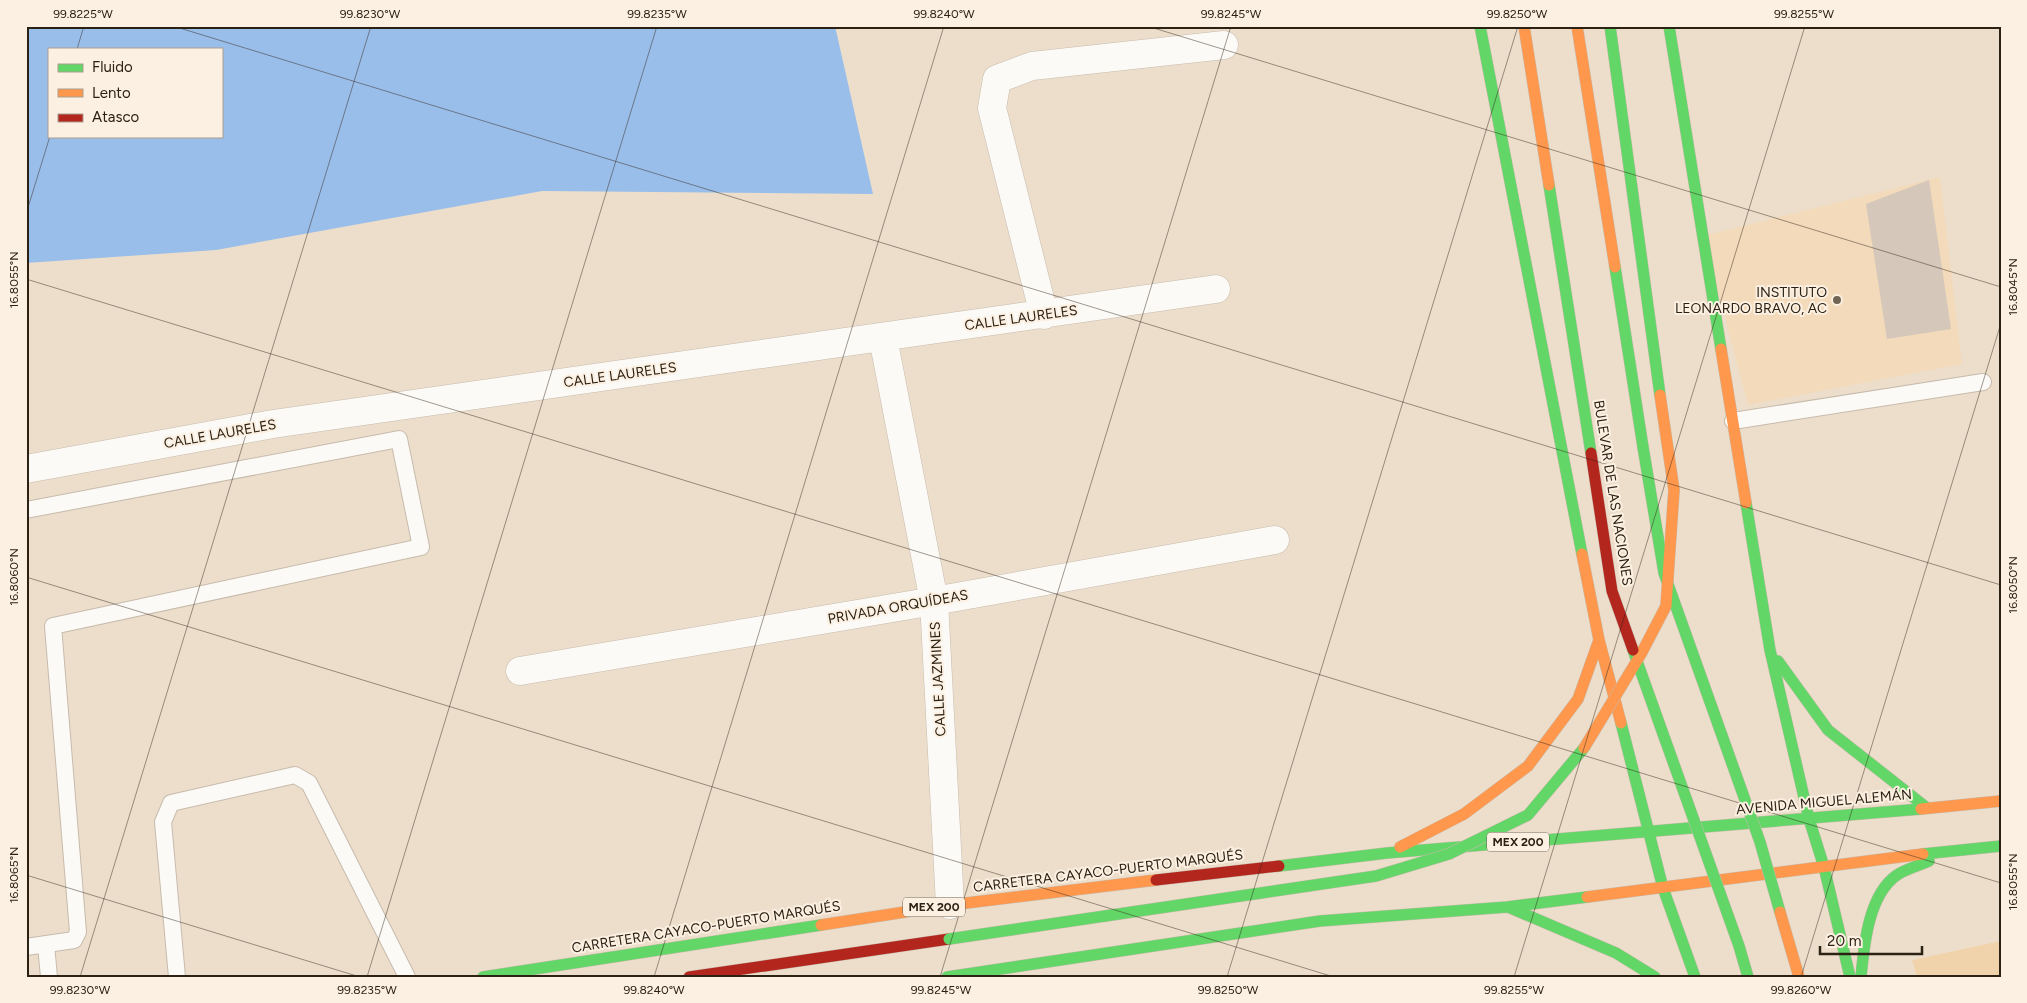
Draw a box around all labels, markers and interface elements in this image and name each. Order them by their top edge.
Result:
text: 99.8225°W [53,7,113,21]
text: 99.8230°W [340,7,401,21]
text: 99.8235°W [627,7,687,21]
text: 99.8240°W [913,7,975,21]
text: 99.8245°W [1201,7,1262,21]
text: 99.8250°W [1487,7,1548,21]
text: 99.8255°W [1774,7,1834,21]
legend [48,48,222,138]
text: Fluido [92,58,133,76]
text: Lento [92,84,131,102]
text: Atasco [92,108,140,126]
text: 16.8055°N [7,252,21,308]
text: 16.8045°N [2006,258,2020,316]
place label: INSTITUTO LEONARDO BRAVO, AC [1675,284,1827,317]
marker: INSTITUTO LEONARDO BRAVO, AC [1831,294,1843,306]
street label: CALLE LAURELES [963,302,1079,334]
street label: CALLE LAURELES [562,359,678,391]
street label: BULEVAR DE LAS NACIONES [1590,399,1636,587]
street label: CALLE LAURELES [163,416,277,452]
text: 16.8060°N [7,548,21,606]
text: 16.8050°N [2006,556,2020,614]
street label: PRIVADA ORQUÍDEAS [827,586,969,628]
street label: CALLE JAZMINES [927,621,949,737]
street label: AVENIDA MIGUEL ALEMÁN [1735,786,1913,818]
road number: MEX 200 [1487,832,1549,852]
street label: CARRETERA CAYACO-PUERTO MARQUÉS [972,846,1244,896]
text: 16.8065°N [7,847,21,903]
text: 16.8055°N [2006,854,2020,910]
street label: CARRETERA CAYACO-PUERTO MARQUÉS [570,897,842,957]
road number: MEX 200 [903,898,965,916]
scale bar [1820,923,1922,955]
text: 20 m [1827,932,1861,950]
text: 99.8230°W [50,983,111,997]
text: 99.8235°W [337,983,397,997]
text: 99.8240°W [623,983,685,997]
text: 99.8245°W [911,983,972,997]
text: 99.8250°W [1198,983,1259,997]
text: 99.8255°W [1484,983,1544,997]
text: 99.8260°W [1771,983,1832,997]

